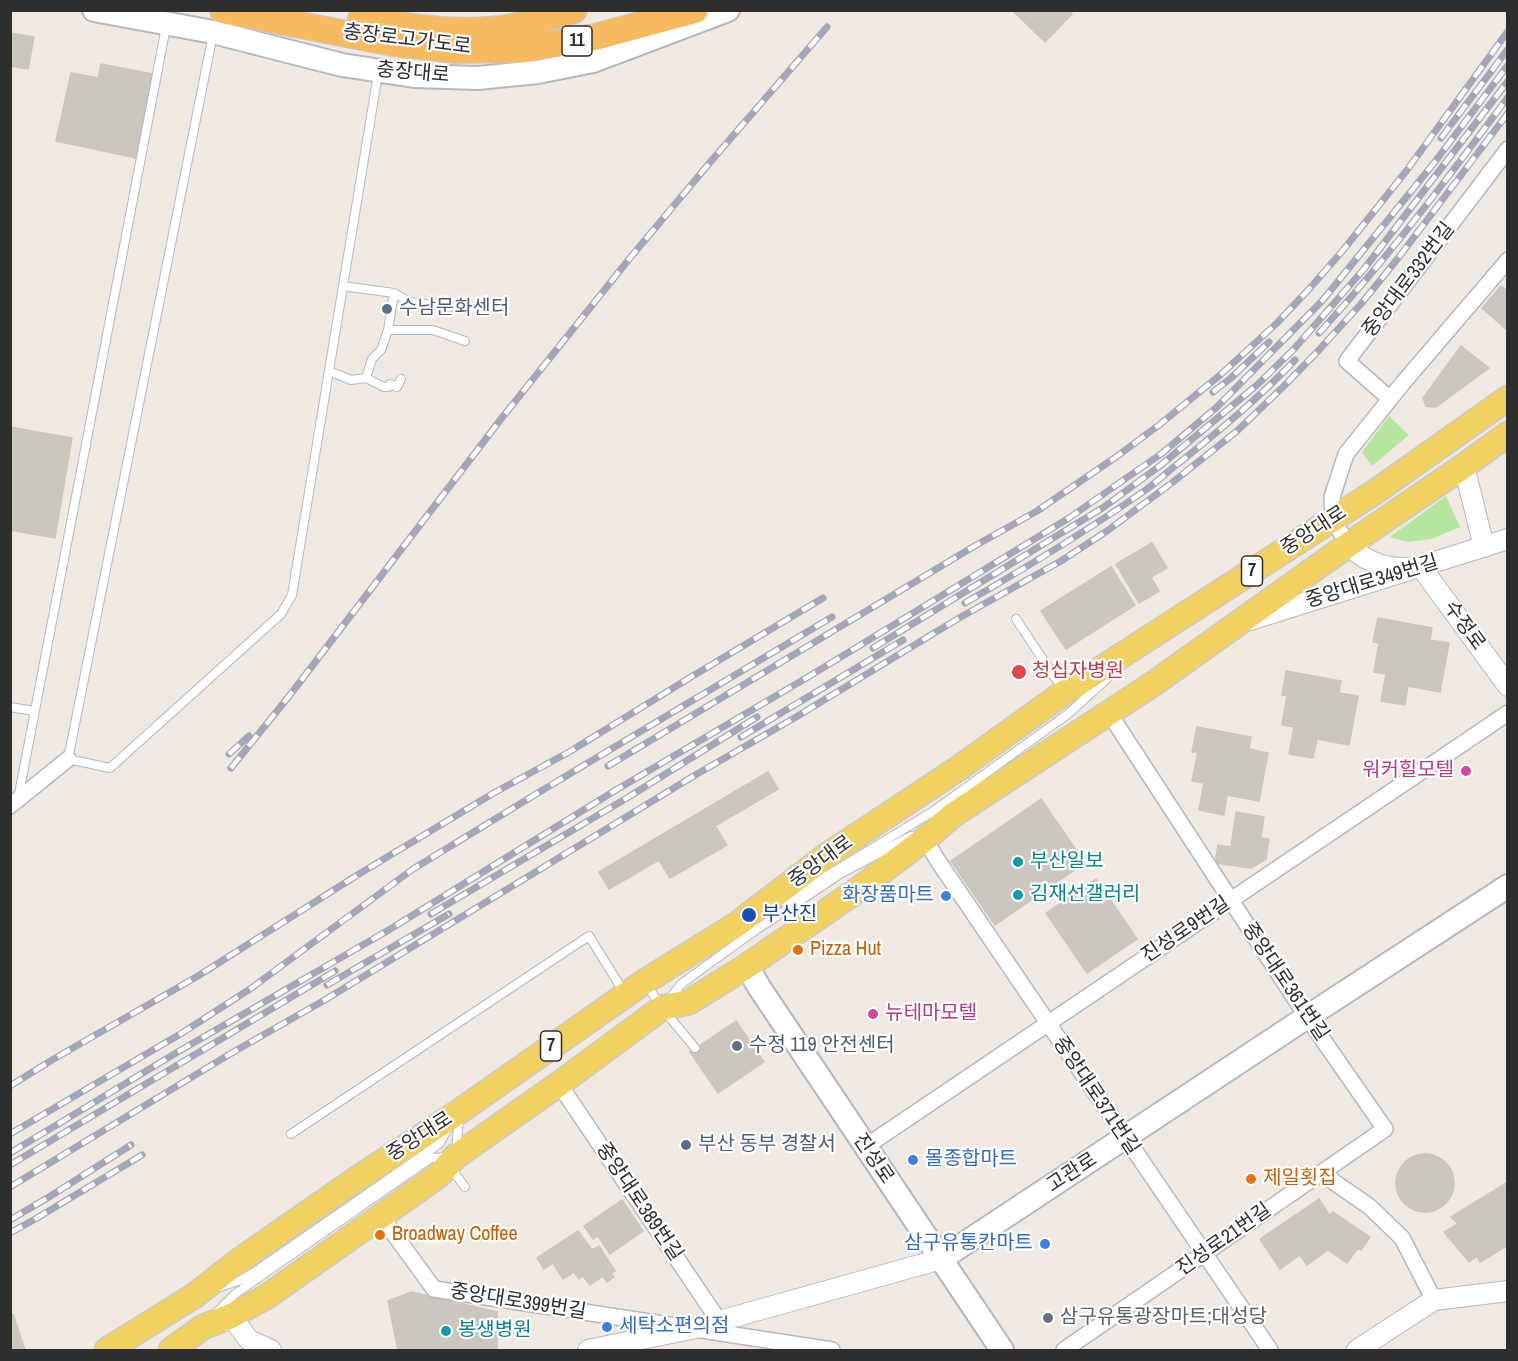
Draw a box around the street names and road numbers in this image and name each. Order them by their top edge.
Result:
street label: 충장로고가도로 [342,20,472,60]
road number: 11 [562,26,592,56]
street label: 충장대로 [375,58,451,88]
street label: 중앙대로332번길 [1358,218,1460,342]
street label: 중앙대로 [1277,501,1351,561]
street label: 중앙대로349번길 [1303,550,1441,614]
road number: 7 [1242,556,1262,586]
street label: 수정로 [1438,597,1490,655]
street label: 중앙대로 [784,831,858,893]
street label: 진성로9번길 [1137,892,1235,968]
street label: 중앙대로361번길 [1237,918,1333,1046]
road number: 7 [540,1031,562,1061]
street label: 중앙대로371번길 [1048,1032,1144,1160]
street label: 중앙대로 [383,1107,457,1167]
street label: 진성로 [848,1129,898,1189]
street label: 중앙대로389번길 [591,1138,687,1266]
street label: 고관로 [1042,1148,1102,1198]
street label: 진성로21번길 [1172,1199,1276,1281]
street label: 중앙대로399번길 [448,1279,588,1325]

